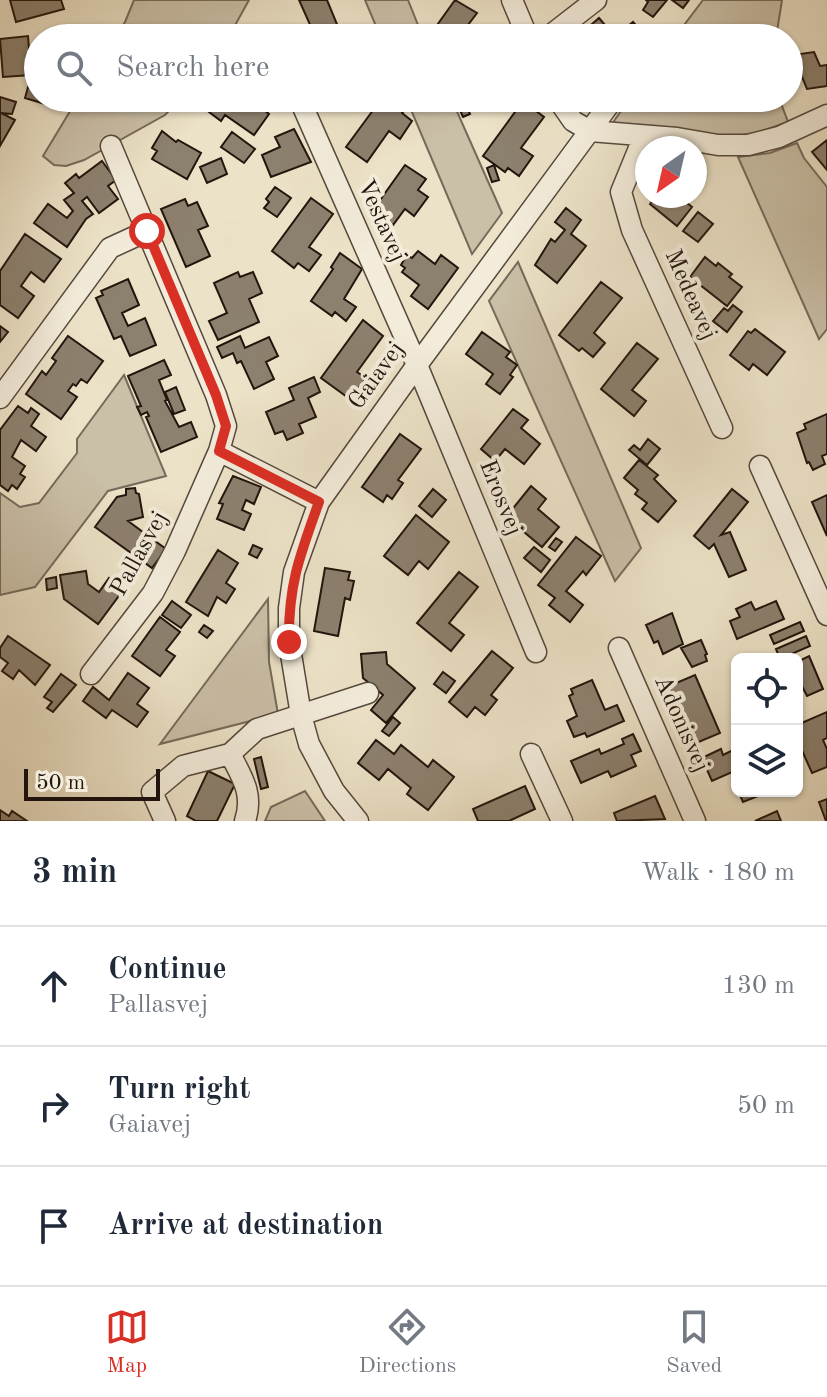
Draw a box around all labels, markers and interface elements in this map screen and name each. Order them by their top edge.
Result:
search box [24,24,803,112]
icon: search [52,46,96,90]
text: Search here [116,53,270,83]
north arrow [635,136,707,208]
street label: Vestavej [352,176,410,266]
route start [129,213,165,249]
street label: Medeavej [659,246,721,344]
street label: Gaiavej [345,338,409,414]
street label: Erosvej [474,457,526,539]
street label: Pallasvej [107,508,173,600]
route end [271,624,307,660]
map controls [731,653,803,797]
button: locate [731,653,803,725]
street label: Adonisvej [649,672,713,776]
button: layers [731,725,803,797]
scale bar [24,765,160,801]
text: 50 m [36,772,85,794]
text: 3 min [32,856,117,890]
text: Walk · 180 m [641,860,795,886]
text: Continue [108,955,227,985]
icon: ahead [32,964,76,1008]
text: 130 m [722,973,795,999]
text: Pallasvej [108,992,208,1018]
text: Turn right [108,1075,250,1105]
icon: right [32,1084,76,1128]
text: 50 m [737,1093,795,1119]
text: Gaiavej [108,1112,191,1138]
icon: arrive [32,1204,76,1248]
text: Arrive at destination [108,1211,383,1241]
tab: Map [105,1305,149,1380]
tab: Directions [359,1305,456,1380]
tab: Saved [666,1305,722,1380]

